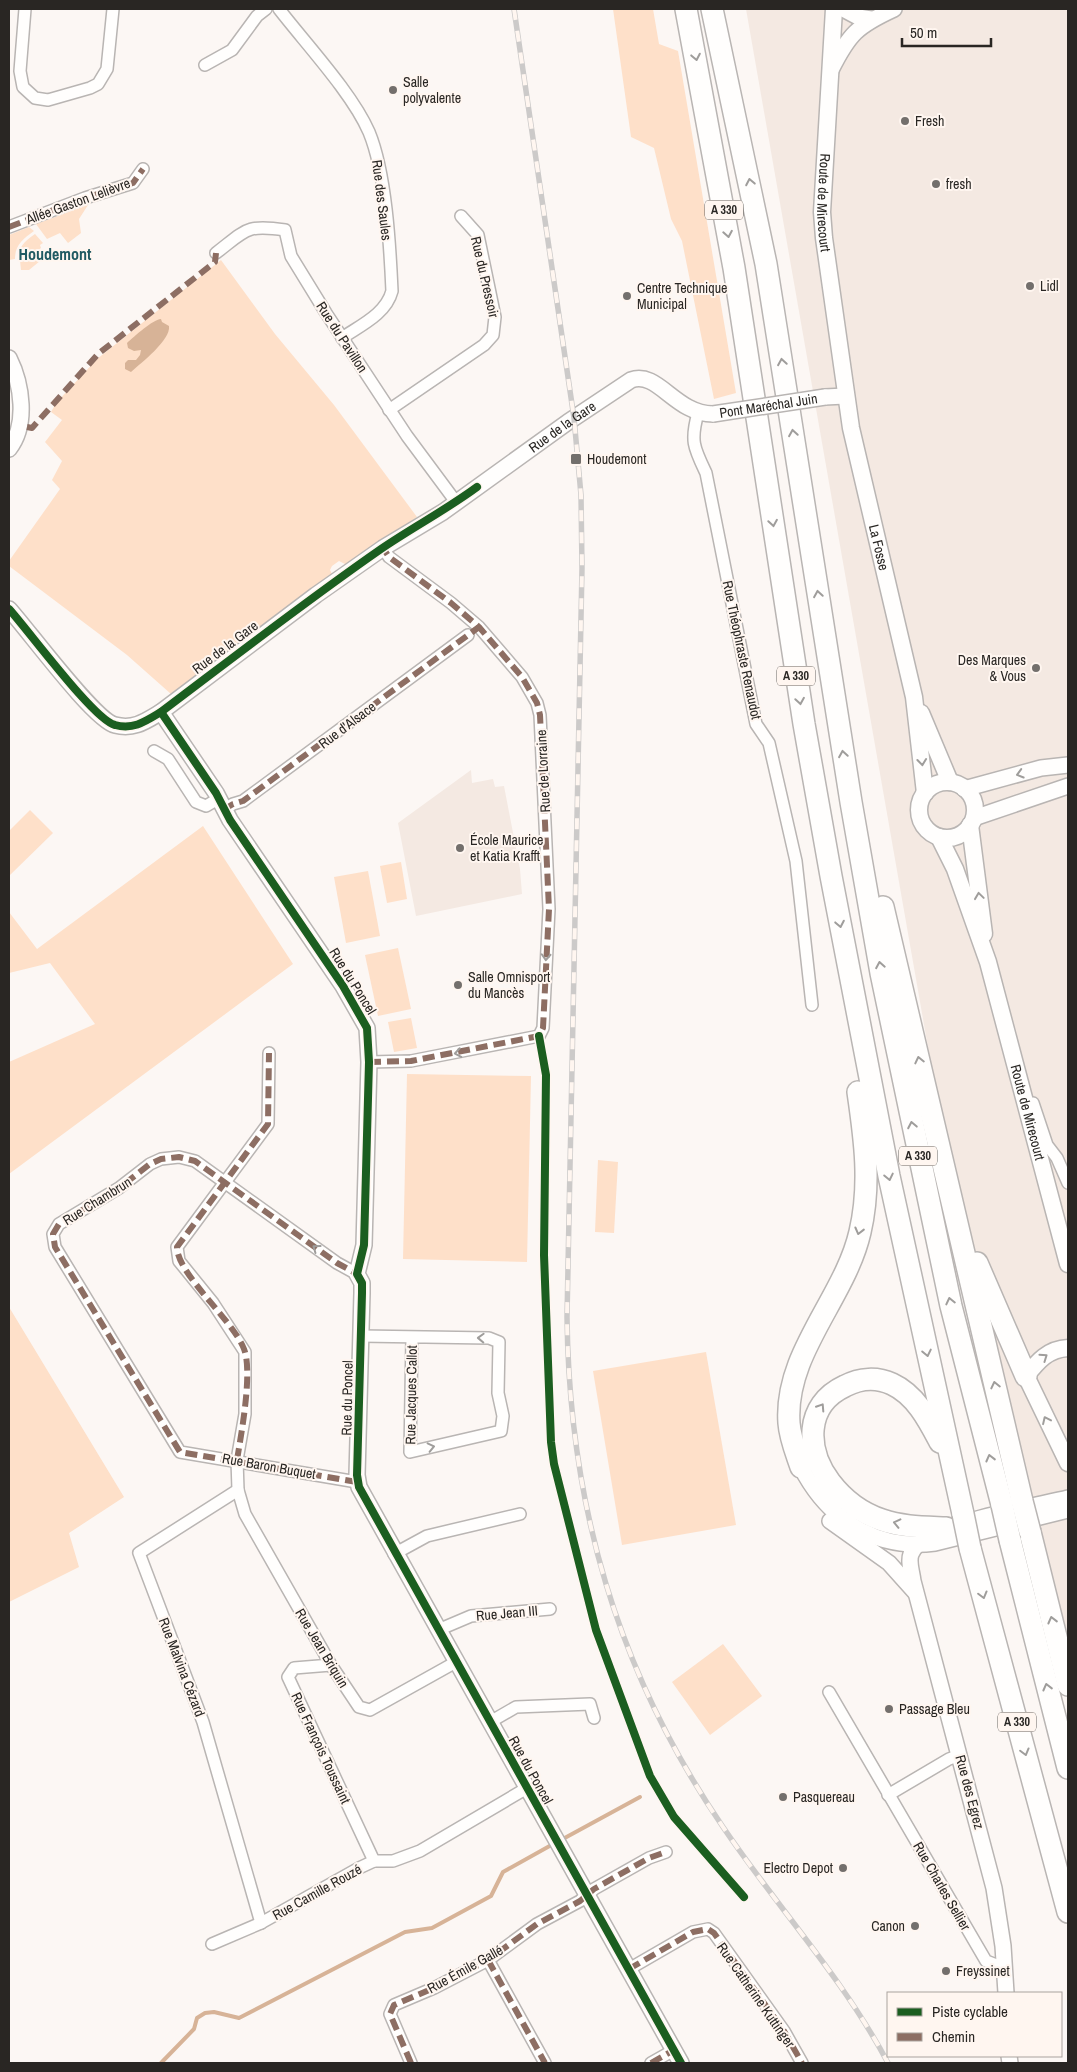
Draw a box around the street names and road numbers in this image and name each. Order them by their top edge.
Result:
street label: Route de Mirecourt [813,153,835,253]
street label: Rue des Saules [368,159,396,242]
street label: Allée Gaston Lelièvre [22,174,133,229]
road number: A 330 [705,200,743,220]
street label: Rue du Pressoir [467,235,503,320]
street label: Rue du Pavillon [312,298,372,376]
street label: Pont Maréchal Juin [718,389,819,422]
street label: Rue de la Gare [525,397,599,456]
street label: La Fosse [865,523,893,572]
street label: Rue Théophraste Renaudot [718,579,766,721]
street label: Rue de la Gare [188,616,262,678]
road number: A 330 [777,666,815,686]
street label: Rue d'Alsace [315,698,379,752]
street label: Rue de Lorraine [532,729,554,813]
street label: Rue du Poncel [325,944,381,1018]
street label: Route de Mirecourt [1007,1062,1049,1162]
road number: A 330 [899,1146,937,1166]
street label: Rue Chambrun [59,1173,135,1229]
street label: Rue Jacques Callot [401,1345,421,1445]
street label: Rue du Poncel [337,1360,357,1436]
street label: Rue Baron Buquet [221,1449,317,1483]
street label: Rue Jean III [475,1601,539,1625]
street label: Rue Jean Briquin [291,1605,353,1691]
street label: Rue Malvina Cézard [155,1615,209,1719]
street label: Rue François Toussaint [287,1689,355,1807]
road number: A 330 [998,1712,1036,1731]
street label: Rue du Poncel [505,1733,557,1807]
street label: Rue des Egrez [951,1753,989,1831]
street label: Rue Charles Sellier [909,1838,975,1934]
street label: Rue Camille Rouzé [269,1860,365,1924]
street label: Rue Catherine Kuttinger [713,1939,799,2051]
street label: Rue Émile Gallé [424,1941,506,1997]

